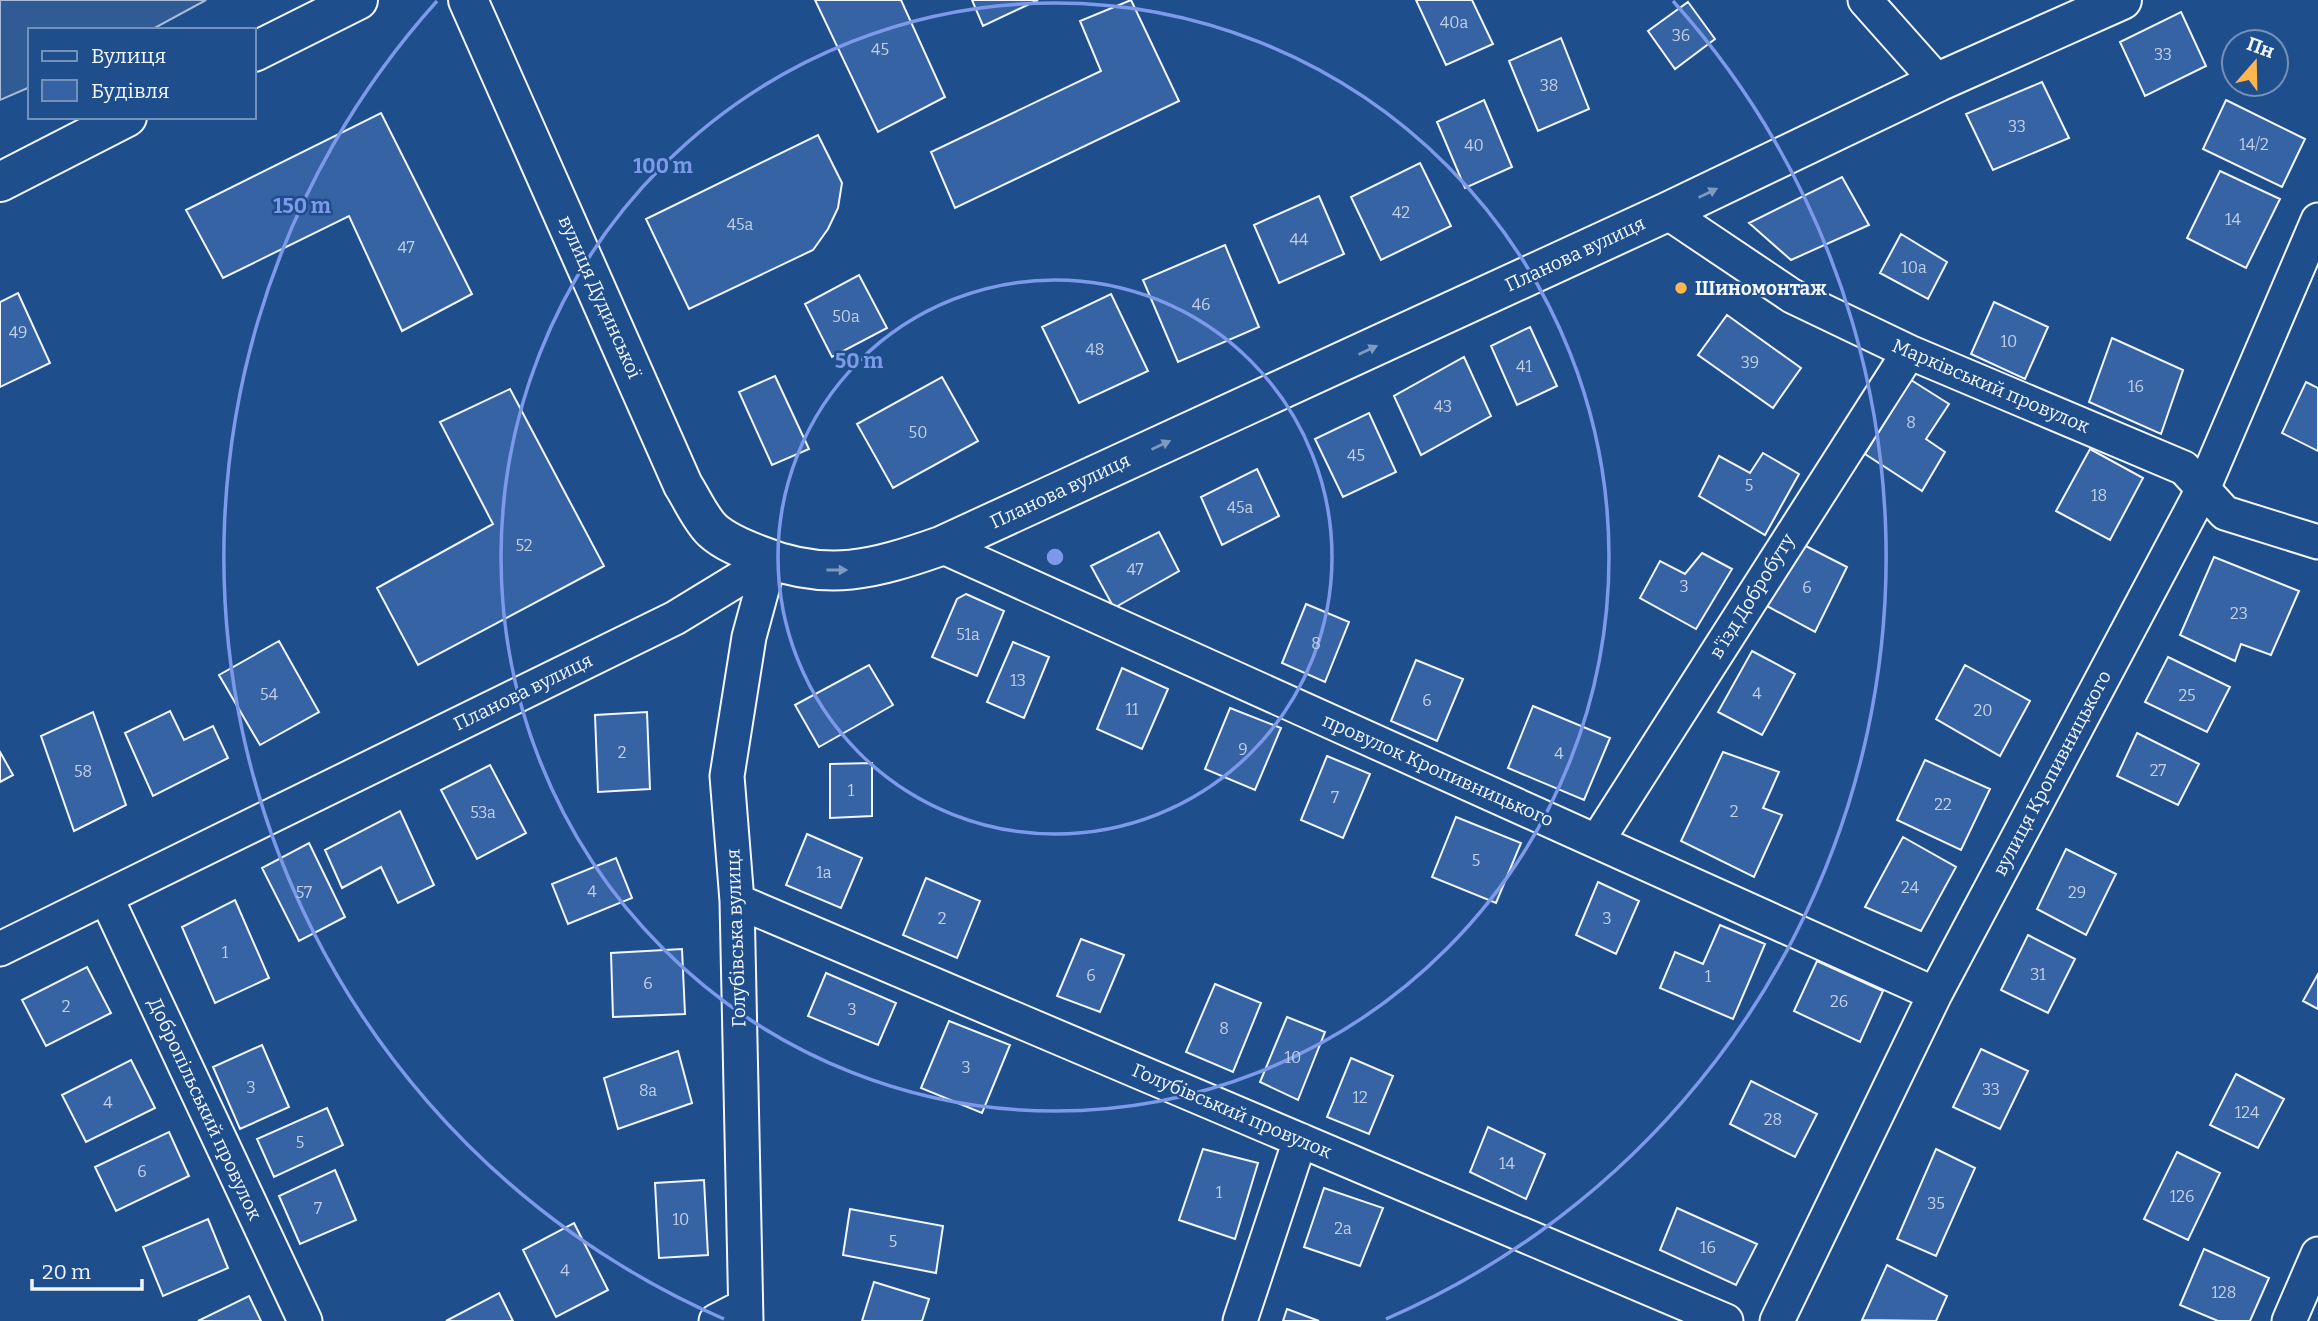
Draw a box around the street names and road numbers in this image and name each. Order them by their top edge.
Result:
street label: вулиця Дудинської [554,212,646,382]
street label: Планова вулиця [1501,212,1649,296]
street label: Марківський провулок [1889,334,2094,438]
street label: Планова вулиця [986,449,1134,533]
street label: в'їзд Добробуту [1704,528,1800,663]
street label: Планова вулиця [450,648,596,736]
street label: вулиця Кропивницького [1988,666,2116,880]
street label: провулок Кропивницького [1319,709,1557,831]
street label: Голубівська вулиця [721,848,751,1028]
street label: Добропільський провулок [143,994,267,1225]
street label: Голубівський провулок [1129,1058,1336,1164]

